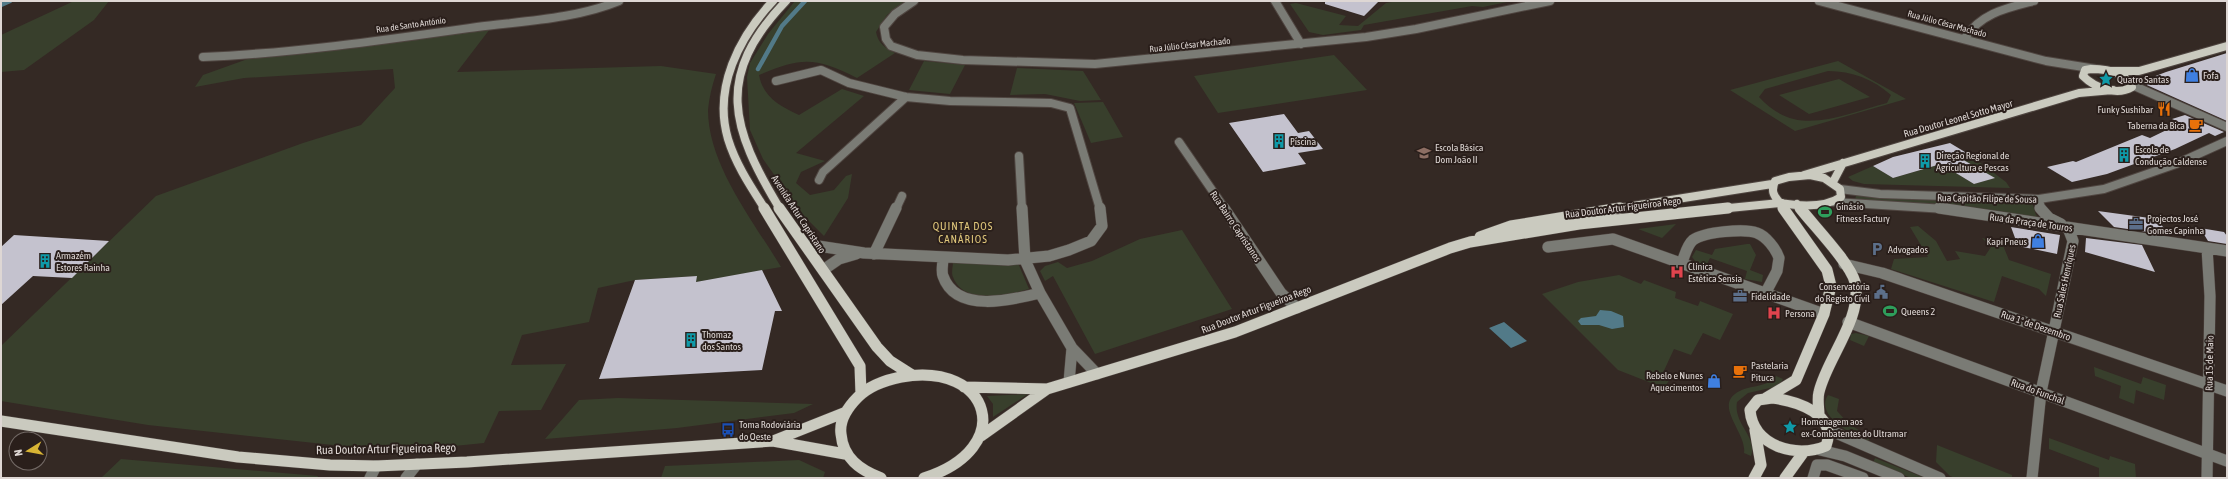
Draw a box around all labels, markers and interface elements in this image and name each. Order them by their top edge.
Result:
street label: Rua Júlio César Machado [1906,9,1988,39]
street label: Rua de Santo António [375,15,447,35]
street label: Rua Júlio César Machado [1149,36,1231,54]
shop icon: Fofa [2184,67,2200,83]
place label: Fofa [2203,70,2219,81]
place icon: Quatro Santas [2098,71,2114,87]
place label: Quatro Santas [2117,74,2169,85]
street label: Rua Doutor Leonel Sotto Mayor [1902,97,2015,139]
restaurant icon: Funky Sushibar [2156,101,2172,117]
place label: Funky Sushibar [2097,104,2154,115]
cafe icon: Taberna da Bica [2188,117,2204,133]
place label: Taberna da Bica [2127,120,2185,131]
building icon: Piscina [1271,133,1287,149]
place label: Piscina [1290,136,1316,147]
place label: Escola Básica Dom João II [1435,142,1484,165]
place label: Escola de Condução Caldense [2135,144,2207,167]
school or university icon: Escola Básica Dom João II [1416,145,1432,161]
building icon: Escola de Condução Caldense [2116,147,2132,163]
place label: Direção Regional de Agricultura e Pescas [1936,150,2010,173]
building icon: Direção Regional de Agricultura e Pescas [1917,153,1933,169]
street label: Avenida Artur Capristano [769,173,828,256]
street label: Rua Bairro Capristanos [1208,189,1264,264]
street label: Rua Capitão Filipe de Sousa [1937,192,2037,205]
street label: Rua Doutor Artur Figueiroa Rego [1564,195,1682,220]
place label: Ginásio Fitness Factury [1836,201,1890,224]
sports icon: Ginásio Fitness Factury [1817,204,1833,220]
street label: Rua da Praça de Touros [1989,211,2074,234]
place label: Projectos José Gomes Capinha [2147,213,2205,236]
office icon: Projectos José Gomes Capinha [2128,216,2144,232]
district label: QUINTA DOS CANÁRIOS [933,220,993,245]
shop icon: Kapi Pneus [2030,233,2046,249]
place label: Kapi Pneus [1987,236,2027,247]
parking icon: Advogados [1869,241,1885,257]
street label: Rua Sales Henriques [2051,243,2078,319]
place label: Advogados [1888,244,1929,255]
place label: Armazém Estores Rainha [56,250,110,273]
building icon: Armazém Estores Rainha [37,253,53,269]
place label: Clínica Estética Sensia [1688,261,1742,284]
hospital icon: Clínica Estética Sensia [1669,264,1685,280]
place label: Conservatória do Registo Civil [1815,281,1870,304]
street label: Rua Doutor Artur Figueiroa Rego [1200,283,1313,336]
public building icon: Conservatória do Registo Civil [1873,284,1889,300]
office icon: Fidelidade [1732,288,1748,304]
place label: Fidelidade [1751,291,1791,302]
sports icon: Queens 2 [1882,303,1898,319]
hospital icon: Persona [1766,305,1782,321]
place label: Queens 2 [1901,306,1935,317]
place label: Persona [1785,308,1815,319]
street label: Rua 1º de Dezembro [2000,308,2072,343]
place label: Thomaz dos Santos [702,329,742,352]
building icon: Thomaz dos Santos [683,332,699,348]
street label: Rua 15 de Maio [2204,335,2215,391]
place label: Pastelaria Pituca [1751,360,1789,383]
cafe icon: Pastelaria Pituca [1732,363,1748,379]
place label: Rebelo e Nunes Aquecimentos [1646,370,1703,393]
shop icon: Rebelo e Nunes Aquecimentos [1706,373,1722,389]
street label: Rua do Funchal [2010,377,2066,406]
place label: Homenagem aos ex-Combatentes do Ultramar [1801,416,1908,439]
place label: Toma Rodoviária do Oeste [739,419,801,442]
place icon: Homenagem aos ex-Combatentes do Ultramar [1782,419,1798,435]
bus stop icon: Toma Rodoviária do Oeste [720,422,736,438]
north arrow [8,431,48,471]
street label: Rua Doutor Artur Figueiroa Rego [316,441,457,457]
text: N [12,449,25,457]

